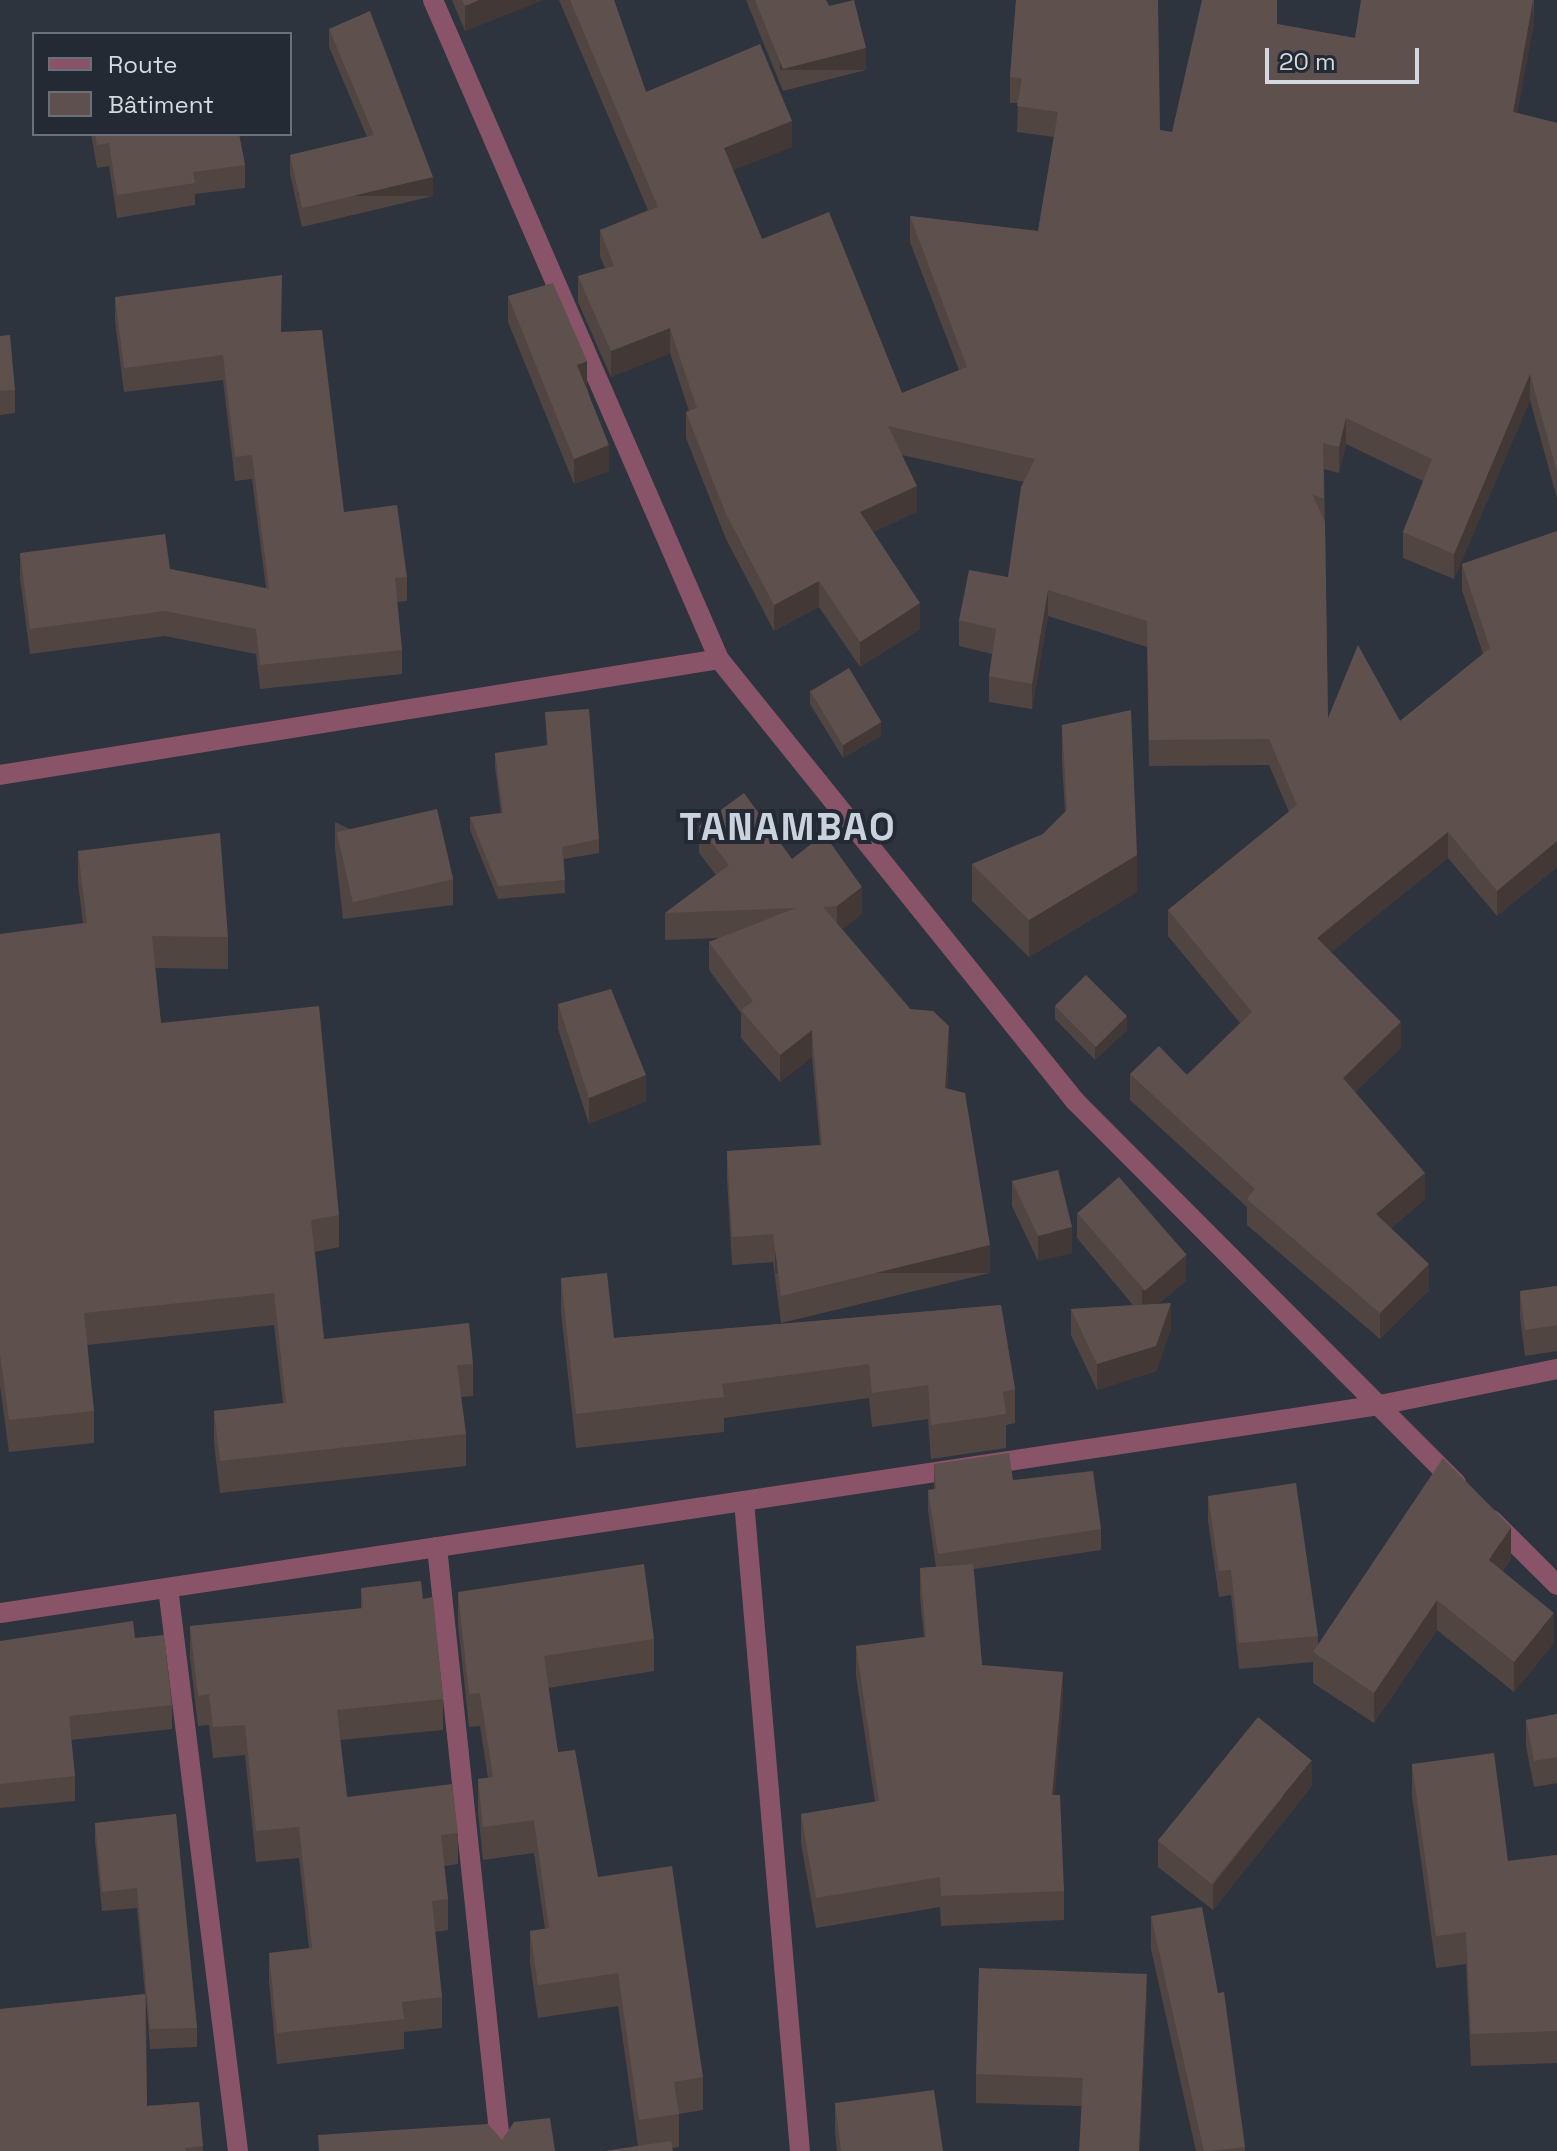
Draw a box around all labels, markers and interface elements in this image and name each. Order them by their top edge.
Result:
legend [32,32,292,136]
scale bar [1269,32,1423,82]
text: 20 m [1279,46,1336,77]
text: Route [108,49,177,80]
text: Bâtiment [108,89,214,120]
district label: TANAMBAO [679,805,897,851]

